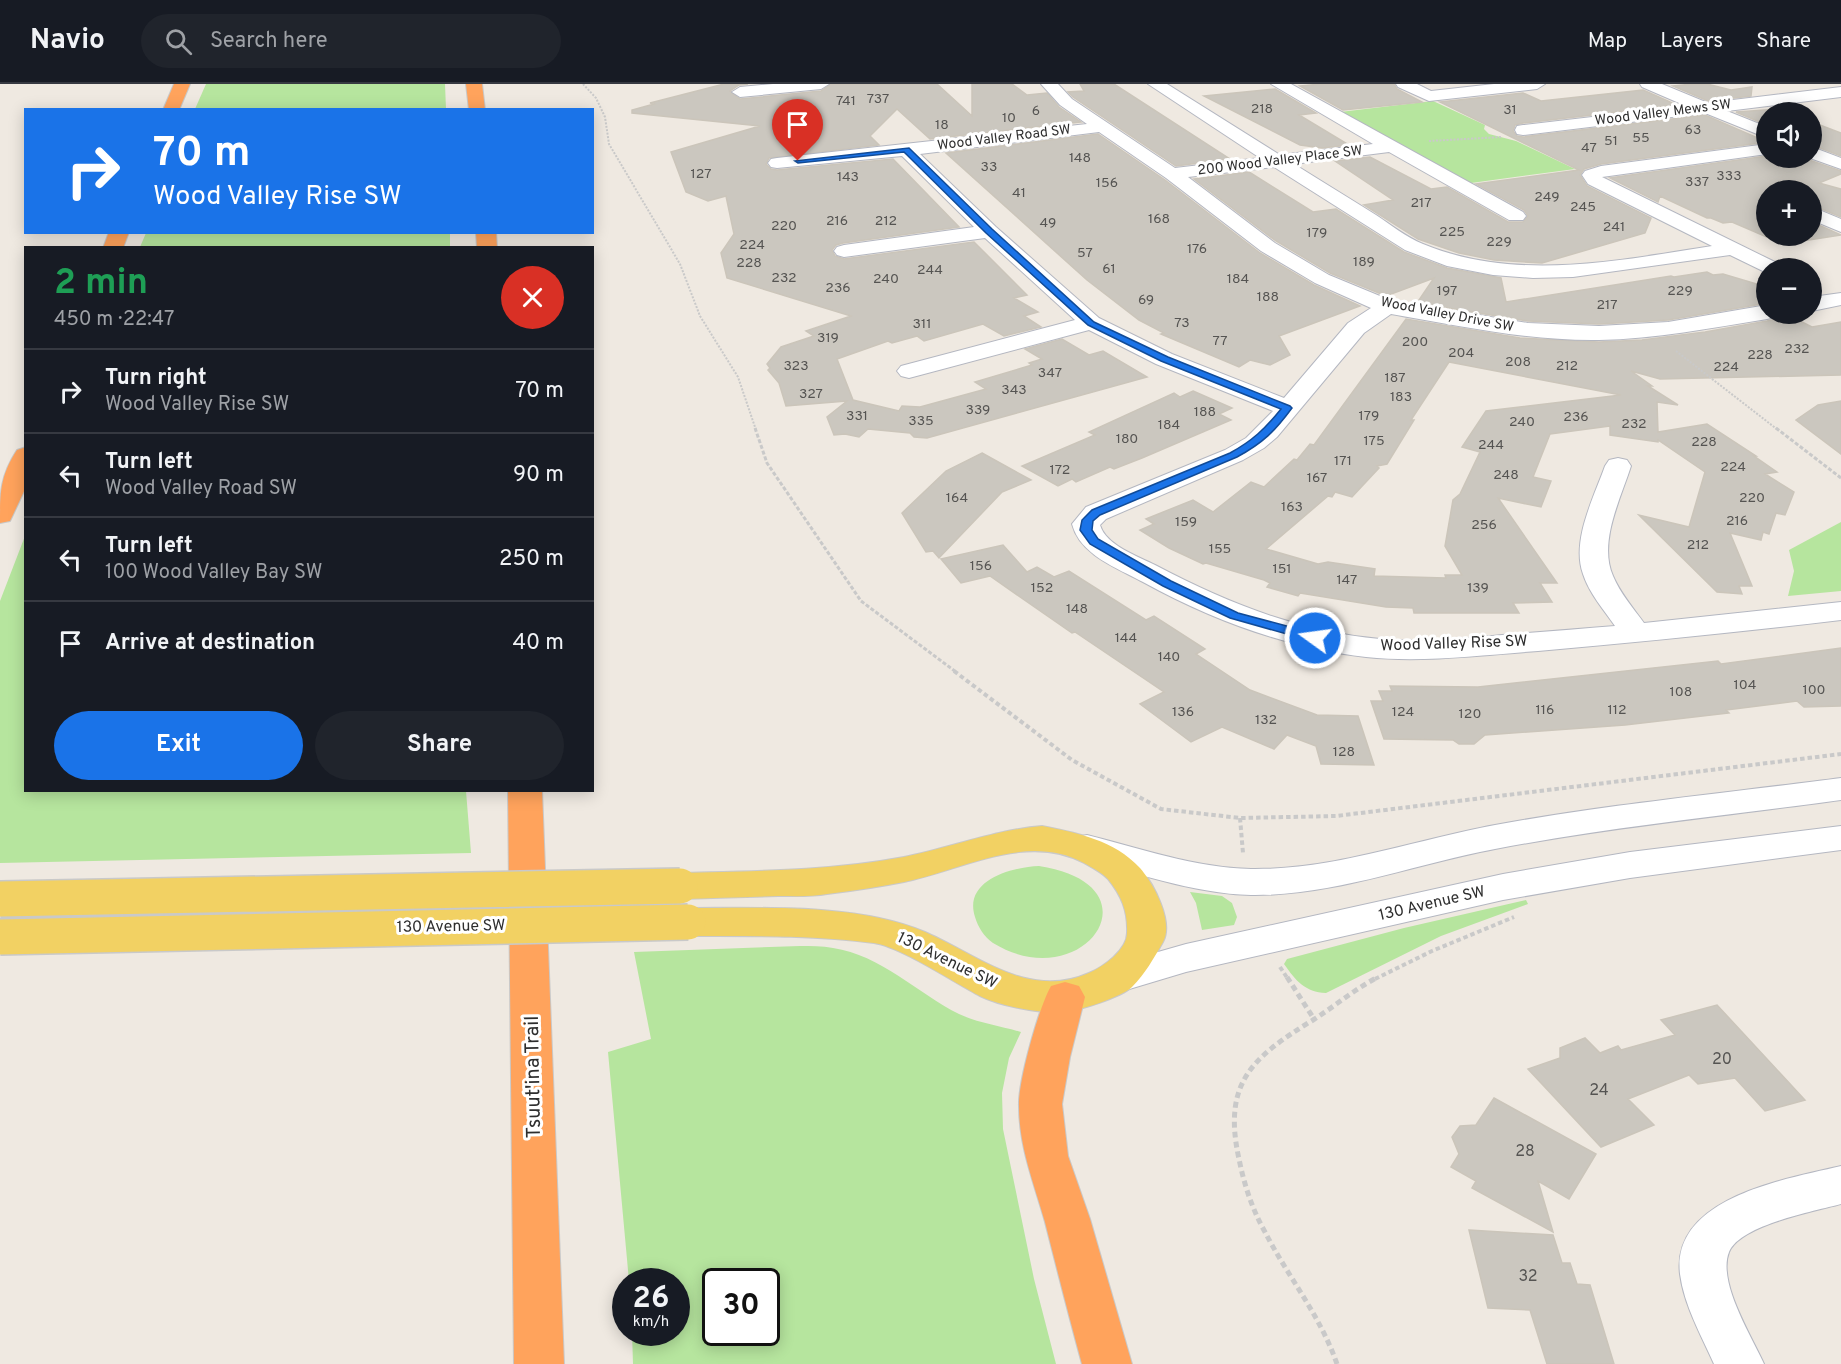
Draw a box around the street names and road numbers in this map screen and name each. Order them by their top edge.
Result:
street label: Wood Valley Mews SW [1594,96,1732,130]
street label: Wood Valley Road SW [936,121,1072,155]
street label: 200 Wood Valley Place SW [1196,142,1364,180]
street label: Wood Valley Drive SW [1379,294,1515,336]
street label: Wood Valley Rise SW [1380,631,1528,657]
street label: 130 Avenue SW [1377,882,1487,926]
street label: 130 Avenue SW [396,916,506,938]
street label: 130 Avenue SW [894,928,1000,994]
street label: Tsuut'ina Trail [520,1015,548,1139]

